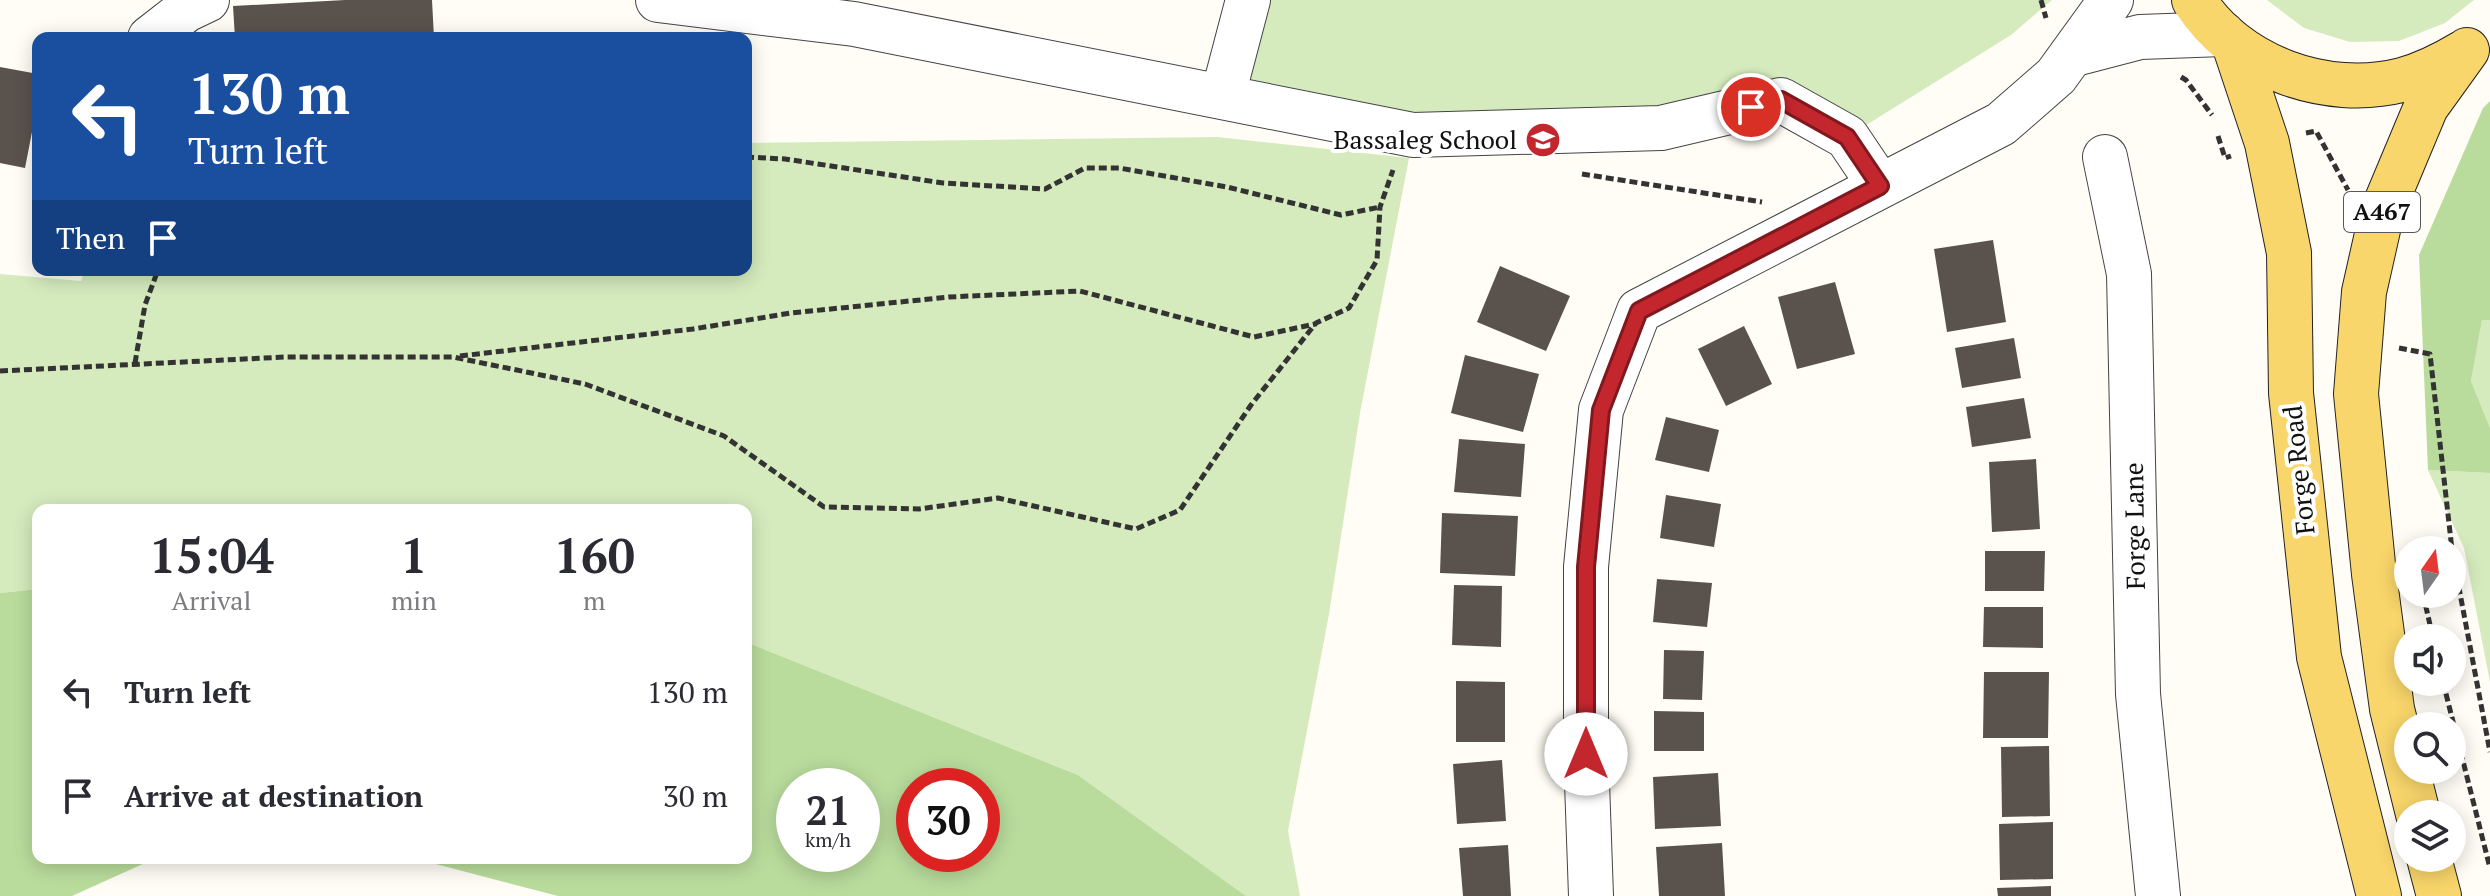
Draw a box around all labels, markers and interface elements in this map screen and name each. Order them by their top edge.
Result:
text: 130 m [188,56,350,130]
icon: left [56,64,160,168]
pin [1717,73,1785,141]
icon: arrive [1729,85,1773,129]
school or university icon: Bassaleg School [1524,121,1562,159]
place label: Bassaleg School [1333,122,1517,156]
text: Turn left [188,127,328,174]
road number: A467 [2344,192,2420,232]
icon: arrive [141,216,185,260]
text: Then [56,218,125,258]
street label: Forge Road [2274,404,2322,536]
street label: Forge Lane [2116,462,2152,590]
text: 15:04 [149,523,274,587]
text: 1 [400,523,427,587]
text: 160 [554,523,635,587]
north arrow [2394,536,2466,608]
map controls [2394,536,2466,872]
text: Arrival [172,583,251,617]
text: min [391,583,437,617]
text: m [583,583,606,617]
button: sound [2394,624,2466,696]
icon: left [56,670,100,714]
text: Turn left [124,672,251,712]
text: 130 m [647,672,728,712]
position arrow [1544,712,1628,796]
button: search [2394,712,2466,784]
speed limit sign: 30 [896,768,1000,872]
icon: arrive [56,774,100,818]
text: Arrive at destination [124,776,423,816]
text: 30 m [663,776,728,816]
text: 21 [805,783,851,836]
button: layers [2394,800,2466,872]
text: km/h [805,826,851,853]

